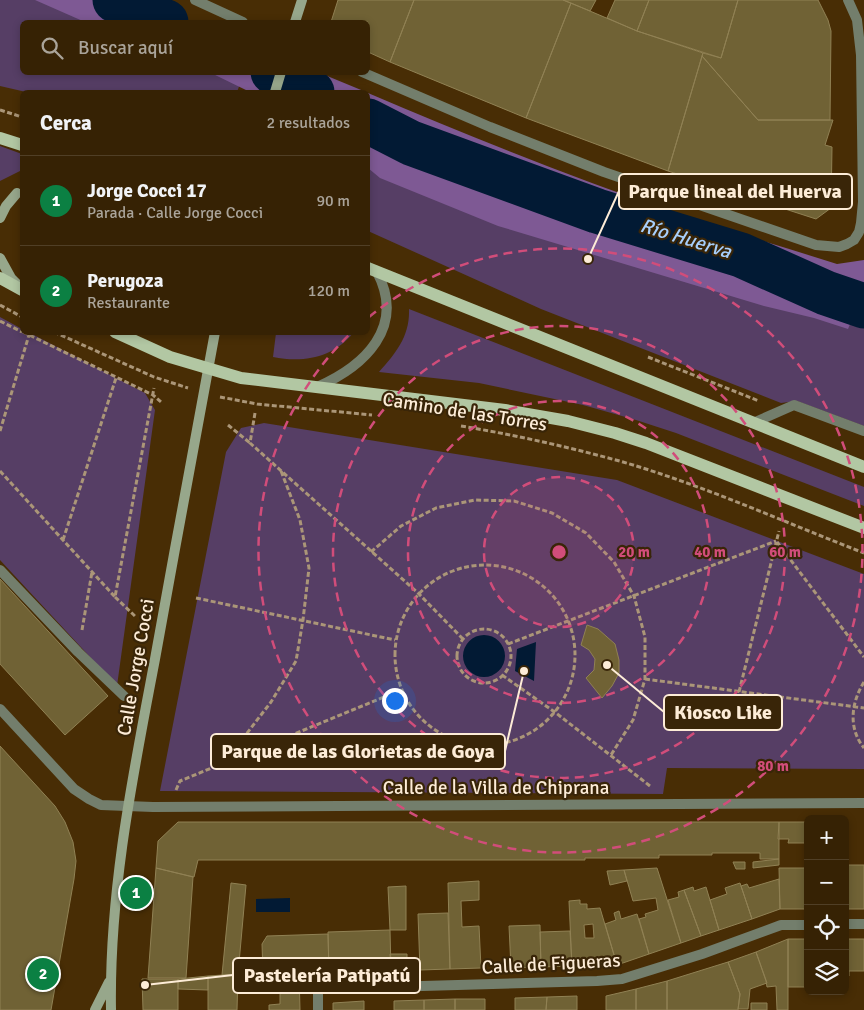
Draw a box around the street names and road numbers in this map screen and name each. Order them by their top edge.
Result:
street label: Camino de las Torres [381,387,549,437]
street label: Calle Jorge Cocci [112,597,160,738]
street label: Calle de la Villa de Chiprana [383,776,609,800]
street label: Calle de Figueras [481,948,621,980]

